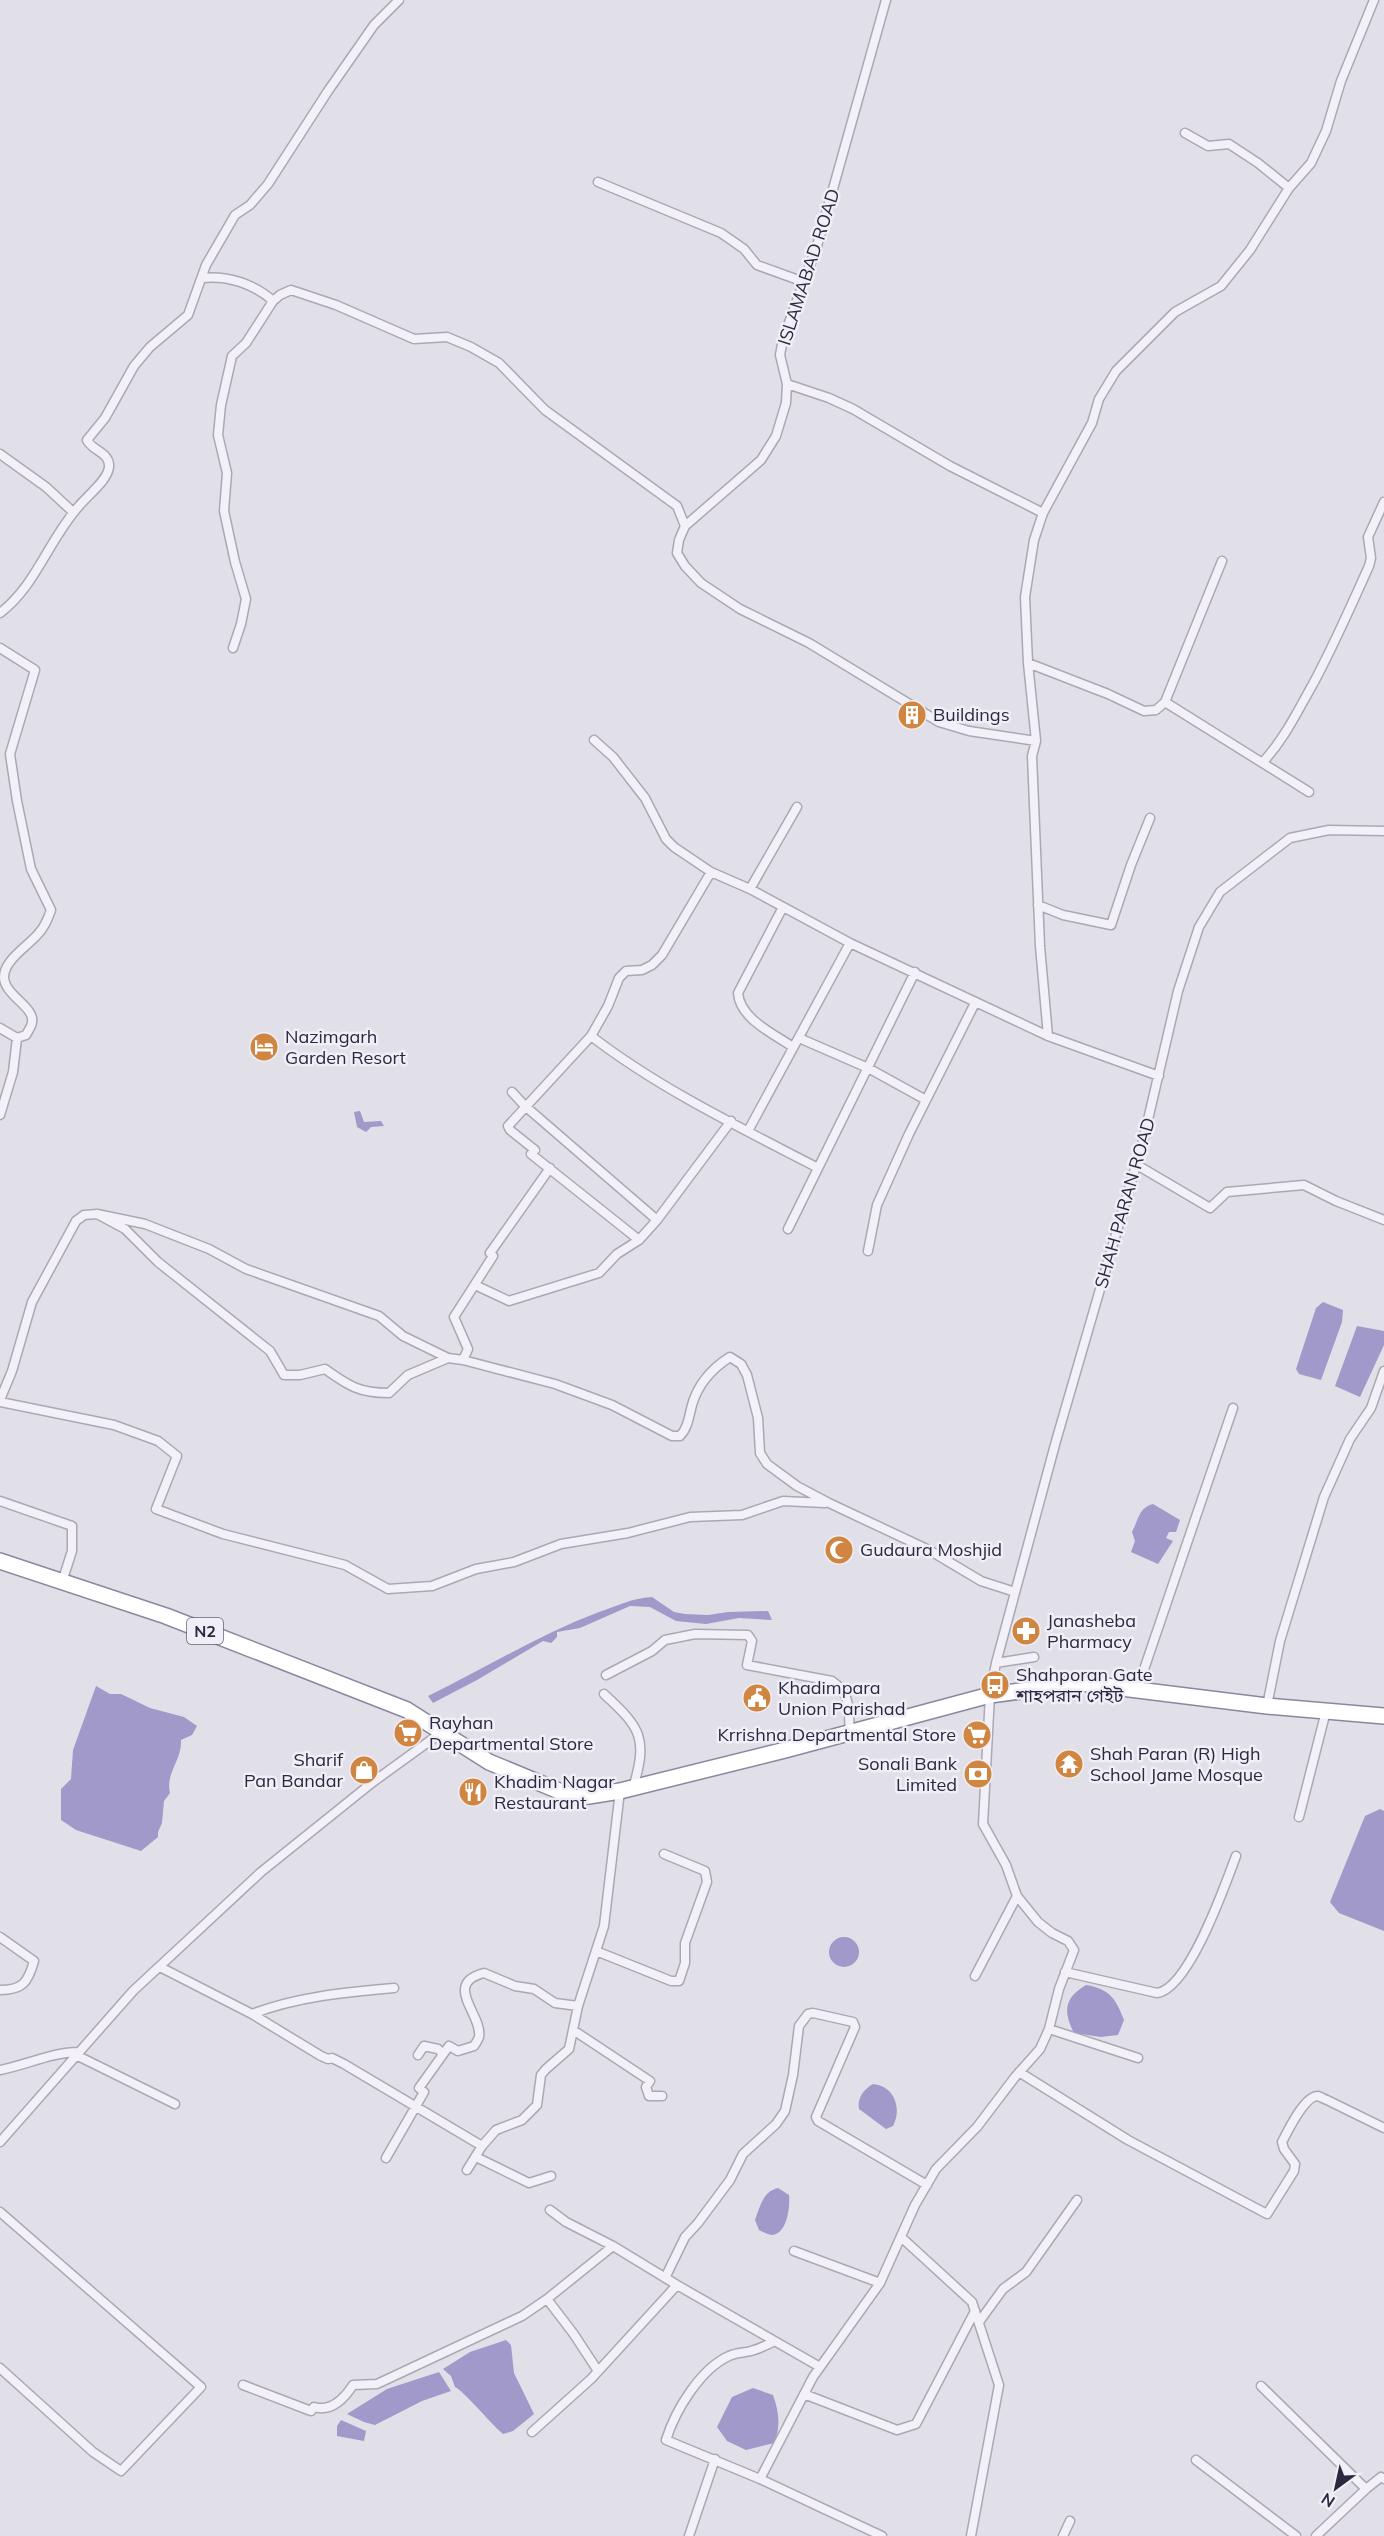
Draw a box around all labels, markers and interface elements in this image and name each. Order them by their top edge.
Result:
street label: ISLAMABAD ROAD [772,186,845,348]
building icon: Buildings [896,699,928,731]
place label: Buildings [933,703,1010,726]
place label: Nazimgarh Garden Resort [285,1025,406,1069]
hotel icon: Nazimgarh Garden Resort [248,1031,280,1063]
street label: SHAH PARAN ROAD [1089,1115,1160,1291]
mosque icon: Gudaura Moshjid [823,1534,855,1566]
place label: Gudaura Moshjid [860,1538,1002,1561]
place label: Janasheba Pharmacy [1047,1609,1136,1653]
pharmacy icon: Janasheba Pharmacy [1010,1615,1042,1647]
road number: N2 [187,1618,223,1644]
place label: Shahporan Gate শাহপরান গেইট [1015,1663,1153,1707]
bus stop icon: Shahporan Gate শাহপরান গেইট [979,1669,1011,1701]
place label: Khadimpara Union Parishad [778,1676,905,1720]
public building icon: Khadimpara Union Parishad [741,1682,773,1714]
place label: Rayhan Departmental Store [429,1711,593,1755]
supermarket icon: Rayhan Departmental Store [392,1717,424,1749]
supermarket icon: Krrishna Departmental Store [961,1719,993,1751]
place label: Krrishna Departmental Store [717,1723,956,1746]
place label: Shah Paran (R) High School Jame Mosque [1090,1742,1263,1786]
place label: Sharif Pan Bandar [244,1748,344,1792]
temple icon: Shah Paran (R) High School Jame Mosque [1053,1748,1085,1780]
place label: Sonali Bank Limited [858,1752,958,1796]
shop icon: Sharif Pan Bandar [348,1754,380,1786]
bank icon: Sonali Bank Limited [962,1758,994,1790]
place label: Khadim Nagar Restaurant [494,1770,615,1814]
restaurant icon: Khadim Nagar Restaurant [457,1776,489,1808]
north arrow [1306,2458,1366,2518]
text: N [1317,2489,1338,2512]

